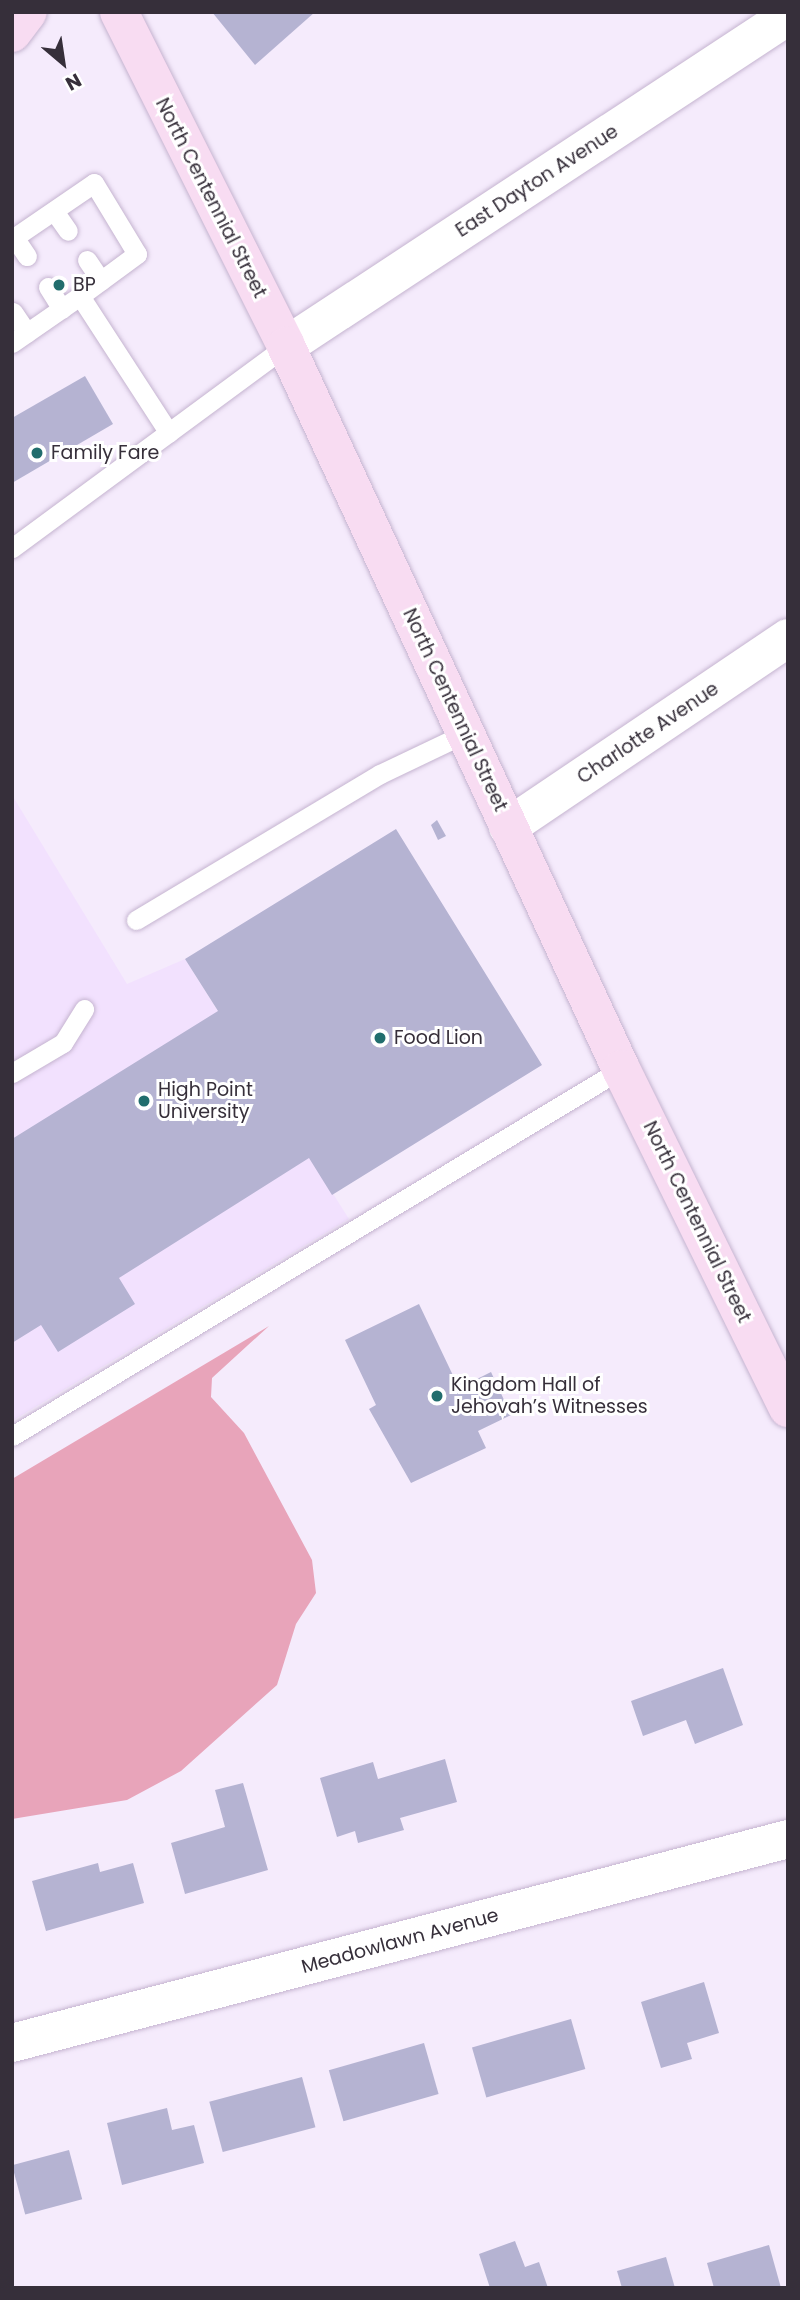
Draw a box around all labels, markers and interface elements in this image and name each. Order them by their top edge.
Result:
north arrow [28,28,98,98]
text: N [61,67,86,97]
street label: North Centennial Street [151,94,271,302]
street label: East Dayton Avenue [451,120,623,242]
place label: BP [73,274,96,296]
marker: BP [51,277,67,293]
place label: Family Fare [51,442,159,464]
marker: Family Fare [29,445,45,461]
street label: North Centennial Street [398,605,512,815]
street label: Charlotte Avenue [573,677,723,789]
place label: Food Lion [394,1027,483,1049]
marker: Food Lion [372,1030,388,1046]
place label: High Point University [158,1079,253,1123]
marker: High Point University [136,1093,152,1109]
street label: North Centennial Street [638,1118,756,1326]
place label: Kingdom Hall of Jehovah’s Witnesses [451,1374,648,1418]
marker: Kingdom Hall of Jehovah’s Witnesses [429,1388,445,1404]
street label: Meadowlawn Avenue [299,1904,501,1978]

